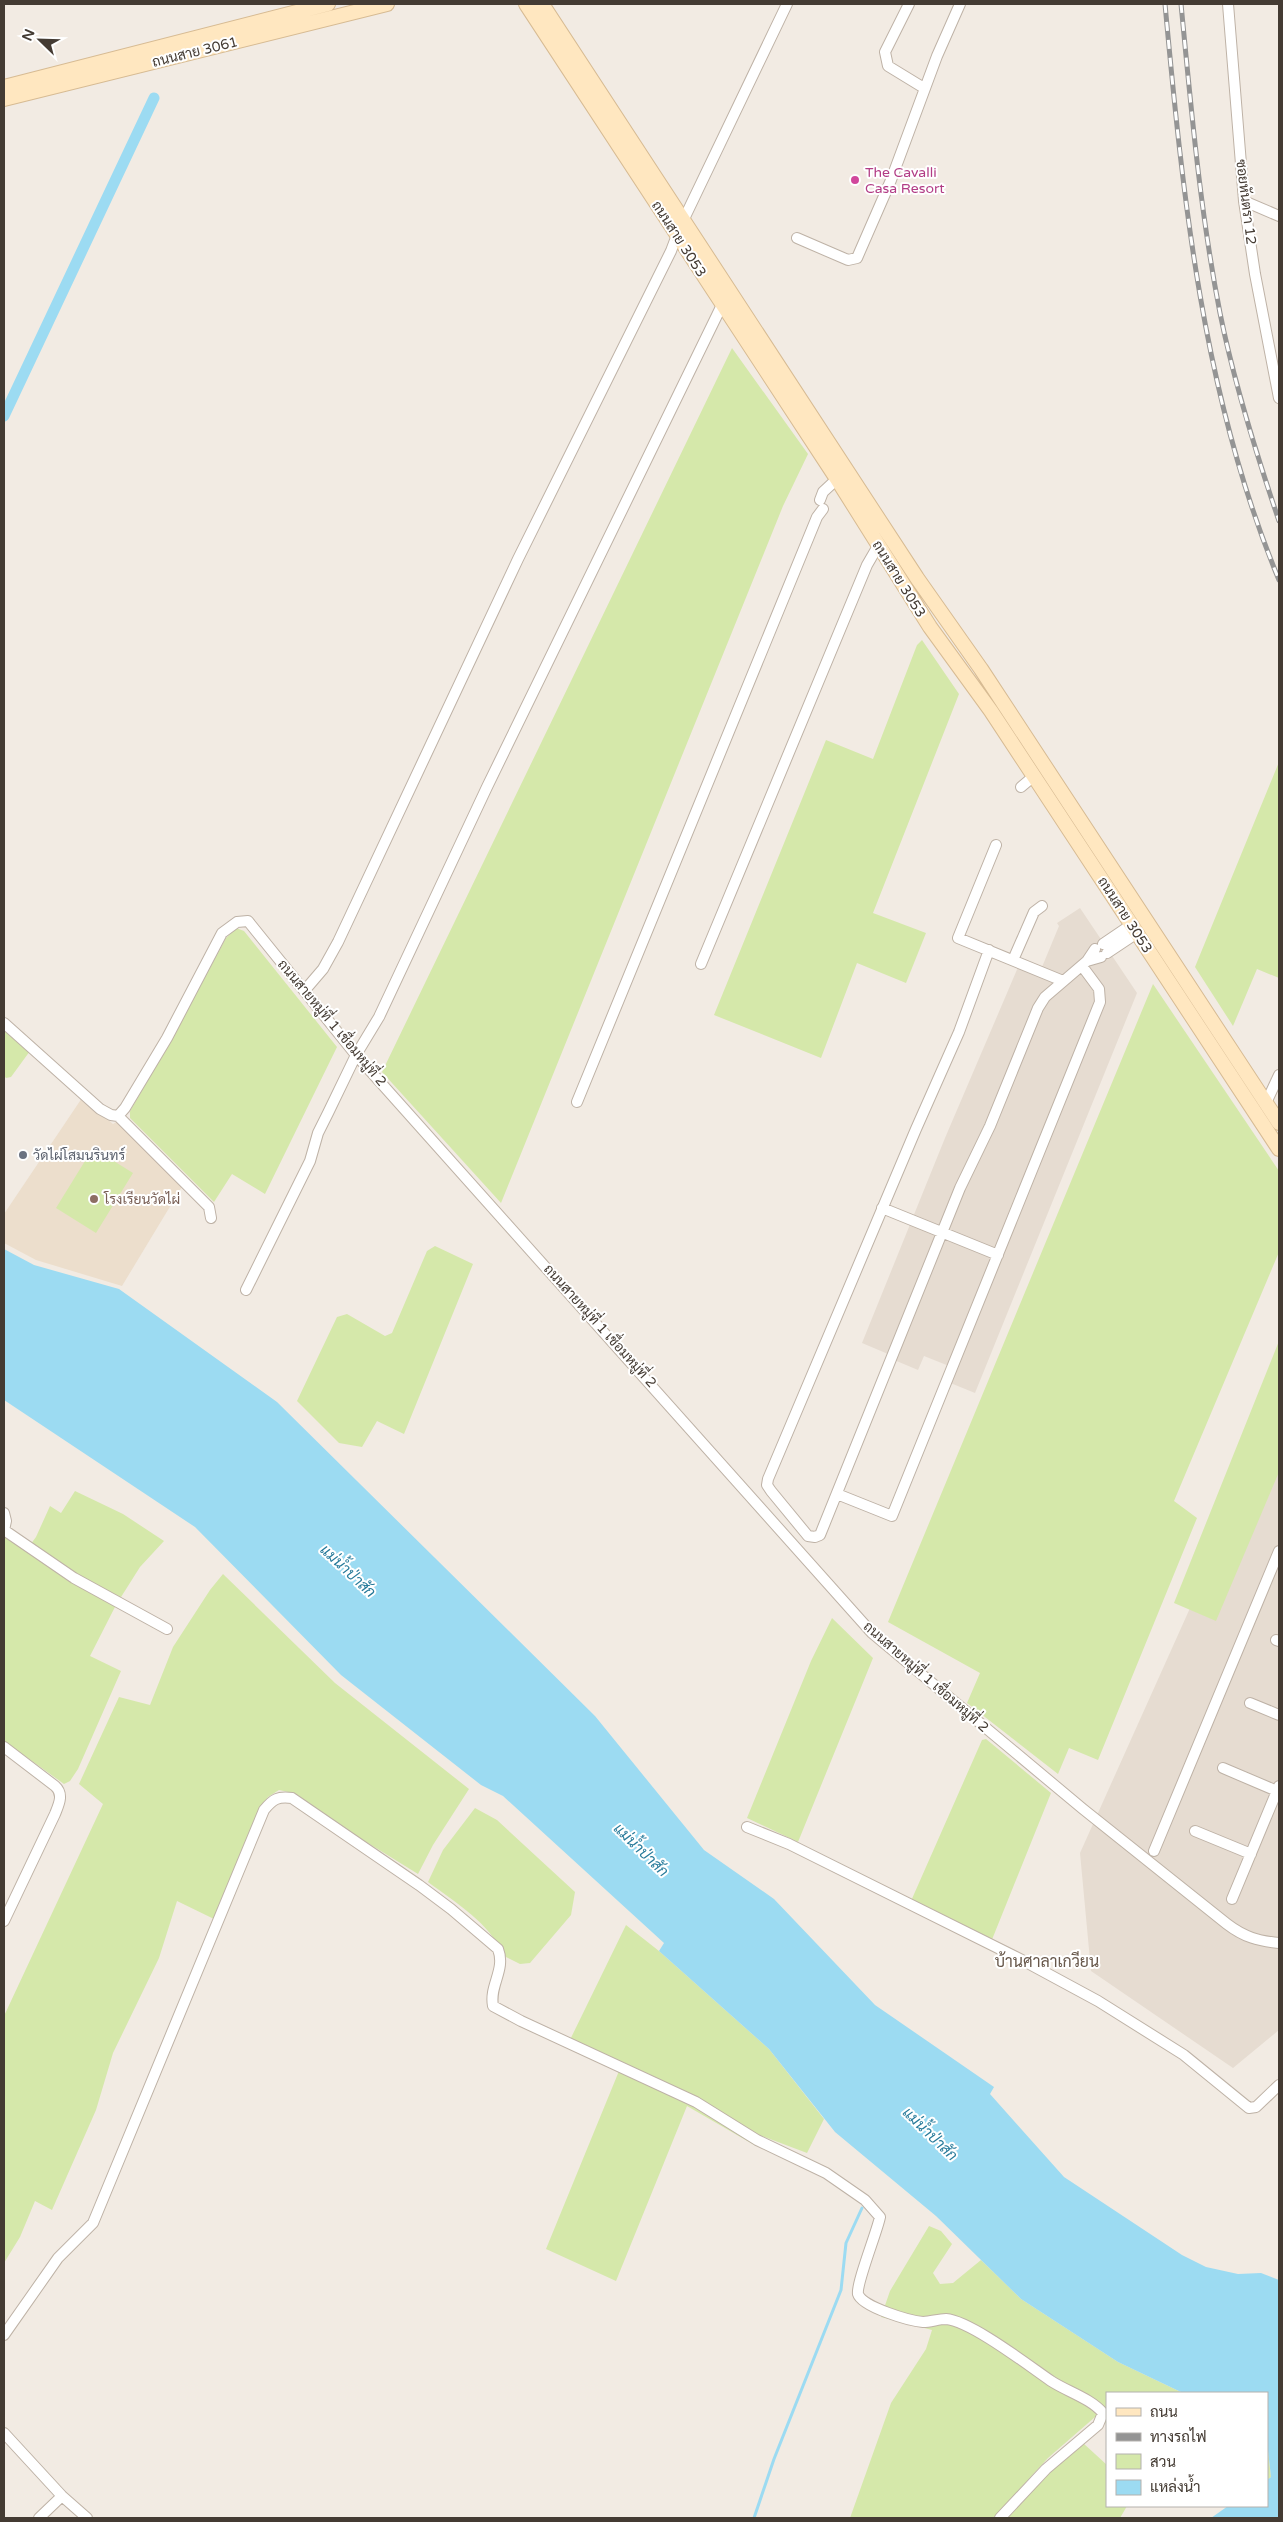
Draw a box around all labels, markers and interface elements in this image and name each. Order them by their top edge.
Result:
north arrow [15,15,65,65]
text: N [18,27,39,44]
street label: ถนนสาย 3061 [150,33,240,71]
street label: ซอยหันตรา 12 [1232,158,1260,246]
place label: The Cavalli Casa Resort [865,164,945,197]
marker: The Cavalli Casa Resort [849,174,861,186]
street label: ถนนสาย 3053 [648,198,710,280]
street label: ถนนสาย 3053 [869,537,929,621]
street label: ถนนสาย 3053 [1094,874,1156,956]
street label: ถนนสายหมู่ที่ 1 เชื่อมหมู่ที่ 2 [273,954,393,1091]
place label: วัดไผ่โสมนรินทร์ [33,1146,125,1164]
marker: วัดไผ่โสมนรินทร์ [17,1149,29,1161]
place label: โรงเรียนวัดไผ่ [103,1190,180,1208]
marker: โรงเรียนวัดไผ่ [88,1193,100,1205]
street label: ถนนสายหมู่ที่ 1 เชื่อมหมู่ที่ 2 [539,1258,663,1392]
water label: แม่น้ำป่าสัก [317,1538,382,1601]
street label: ถนนสายหมู่ที่ 1 เชื่อมหมู่ที่ 2 [859,1615,995,1737]
water label: แม่น้ำป่าสัก [610,1817,675,1880]
district label: บ้านศาลาเกวียน [995,1950,1099,1972]
water label: แม่น้ำป่าสัก [899,2101,964,2164]
legend [1106,2392,1268,2507]
text: ถนน [1150,2403,1178,2421]
text: ทางรถไฟ [1150,2427,1207,2446]
text: สวน [1150,2453,1176,2471]
text: แหล่งน้ำ [1150,2474,1201,2496]

